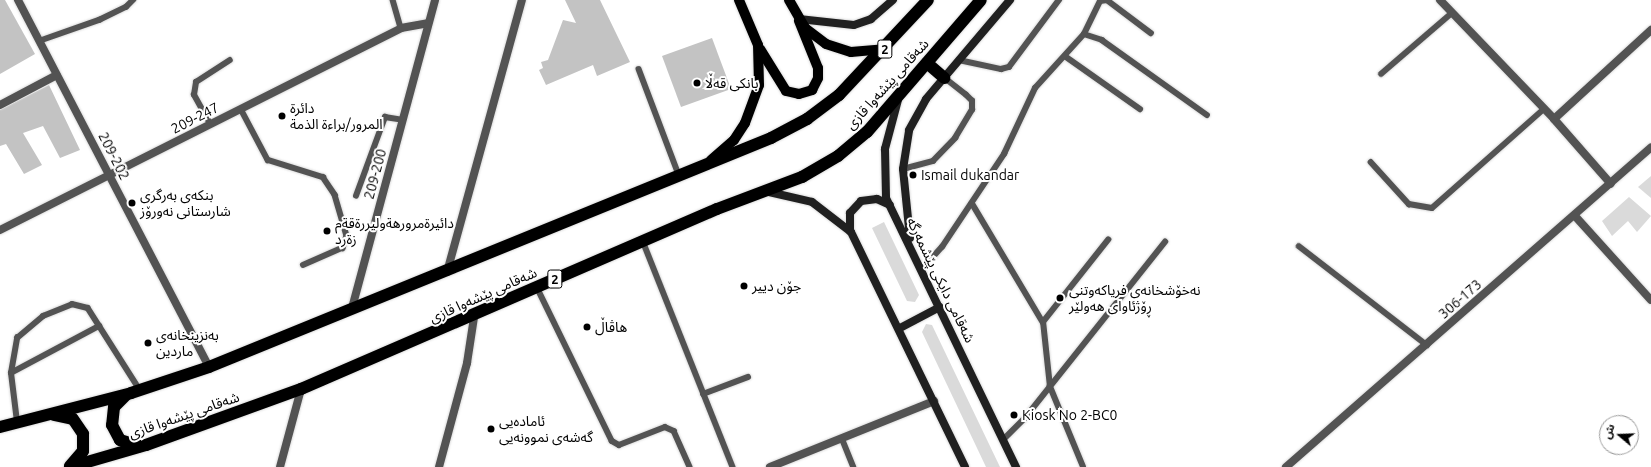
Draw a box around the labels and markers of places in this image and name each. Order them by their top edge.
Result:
place label: بانکی قەڵا [705,75,758,91]
marker: بانکی قەڵا [692,78,702,88]
place label: دائرة المرور/براءة الذمة [290,100,383,132]
marker: دائرة المرور/براءة الذمة [277,111,287,121]
place label: Ismail dukandar [921,167,1019,183]
marker: Ismail dukandar [908,170,918,180]
place label: بنکەی بەرگری شارستانی نەورۆز [140,187,231,220]
marker: بنکەی بەرگری شارستانی نەورۆز [127,198,137,208]
place label: دائيرةمرورهةوليررةقةم زةرد [335,215,454,248]
marker: دائيرةمرورهةوليررةقةم زةرد [322,226,332,236]
place label: جۆن دییر [752,278,801,294]
marker: جۆن دییر [739,281,749,291]
place label: نەخۆشخانەی فریاکەوتنی ڕۆژئاوای هەولێر [1069,282,1201,314]
marker: نەخۆشخانەی فریاکەوتنی ڕۆژئاوای هەولێر [1054,292,1066,304]
place label: هاڤاڵ [595,319,627,335]
marker: هاڤاڵ [582,322,592,332]
place label: بەنزینخانەی ماردین [156,327,219,360]
marker: بەنزینخانەی ماردین [143,338,153,348]
place label: Kiosk No 2-BC0 [1022,407,1117,423]
marker: Kiosk No 2-BC0 [1009,410,1019,420]
place label: ئامادەیی گەشەی نموونەیی [499,413,593,446]
marker: ئامادەیی گەشەی نموونەیی [486,424,496,434]

